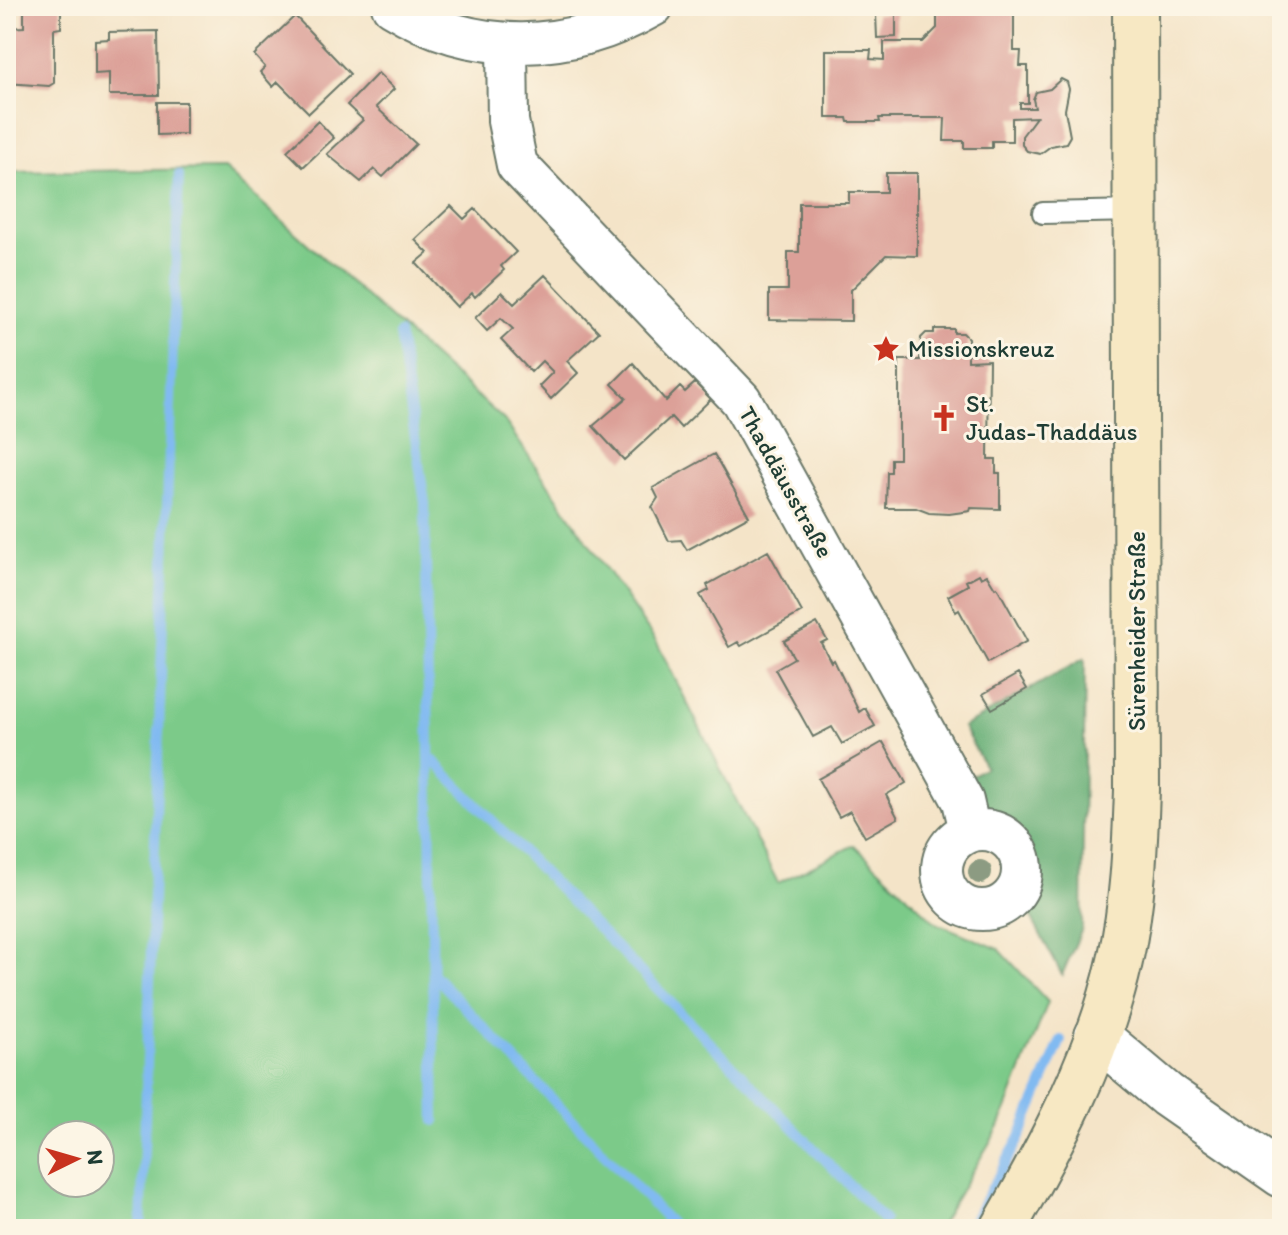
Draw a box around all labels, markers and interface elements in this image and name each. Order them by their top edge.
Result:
place icon: Missionskreuz [871,334,901,364]
place label: Missionskreuz [908,334,1054,363]
place label: St. Judas-Thaddäus [966,389,1138,446]
street label: Thaddäusstraße [733,401,840,563]
church icon: St. Judas-Thaddäus [929,403,959,433]
street label: Sürenheider Straße [1122,531,1151,731]
north arrow [36,1119,116,1199]
text: N [81,1149,110,1166]

